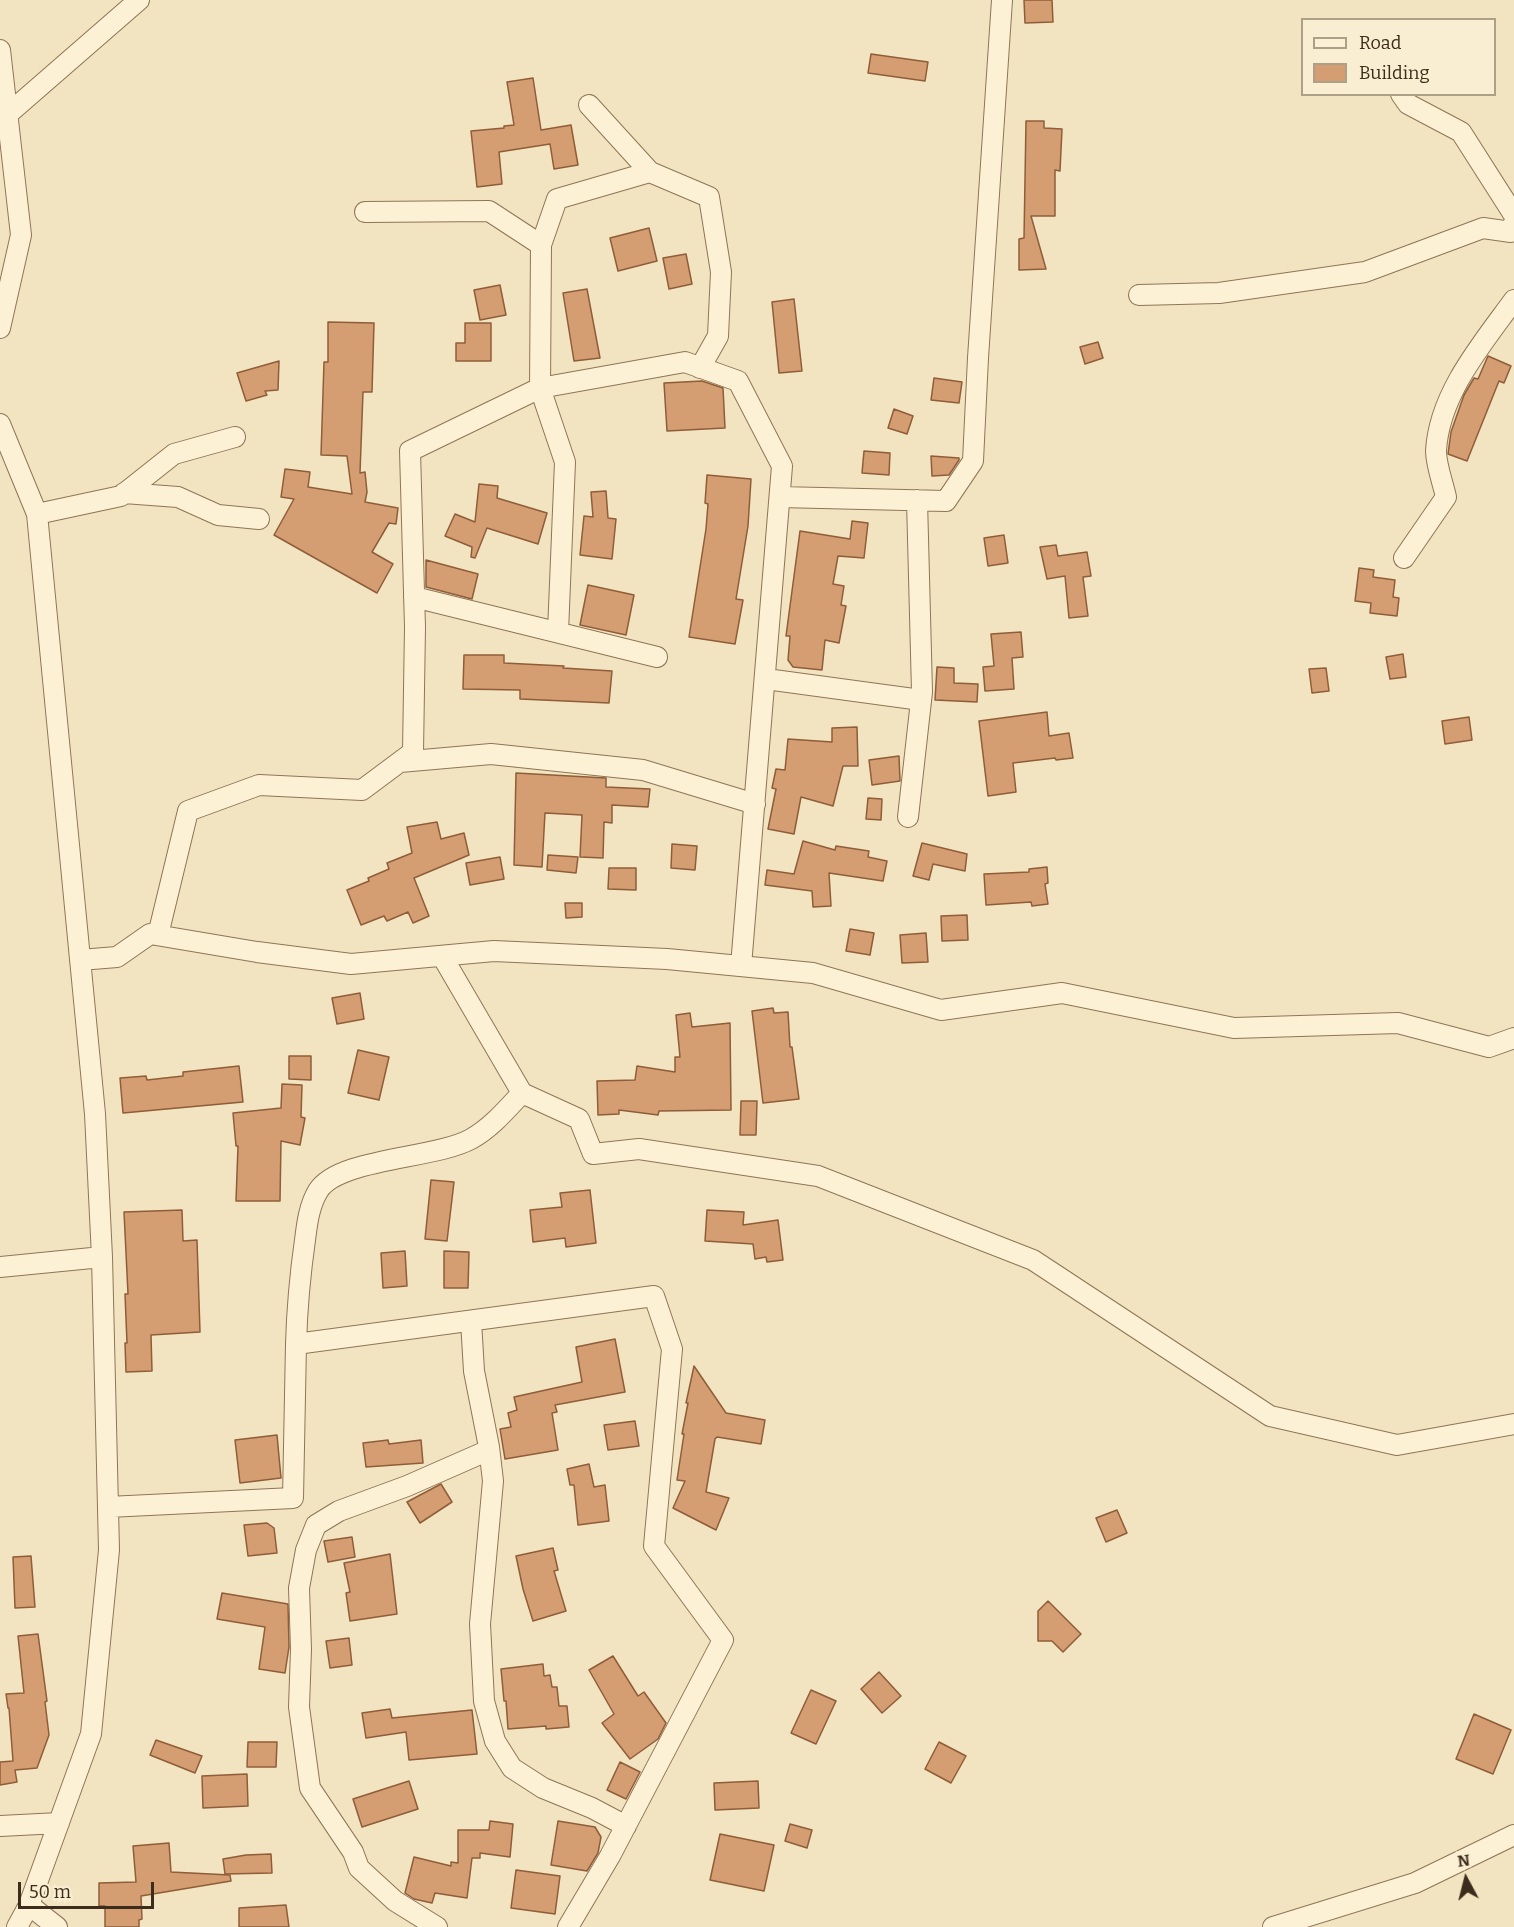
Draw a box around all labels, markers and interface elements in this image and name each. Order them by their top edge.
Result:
legend [1301,18,1496,96]
text: Road [1359,32,1401,54]
text: Building [1359,62,1430,84]
north arrow [1436,1849,1496,1909]
text: N [1456,1850,1471,1871]
scale bar [21,1870,158,1908]
text: 50 m [29,1881,71,1903]

